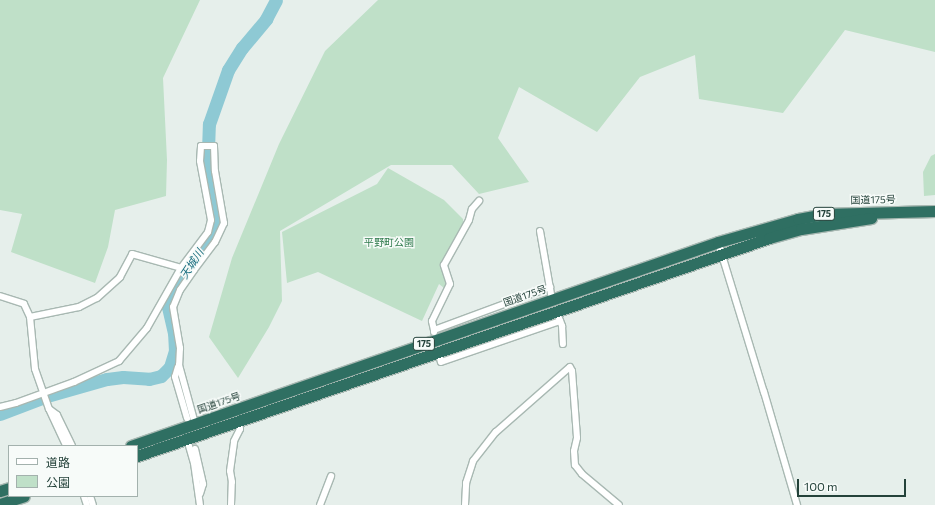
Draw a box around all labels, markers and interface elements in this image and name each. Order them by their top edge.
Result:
street label: 国道175号 [850,194,896,206]
road number: 175 [812,207,836,221]
park label: 平野町公園 [364,237,414,249]
water label: 天城川 [177,247,207,281]
street label: 国道175号 [502,283,548,309]
road number: 175 [412,337,436,351]
street label: 国道175号 [196,390,242,416]
legend [8,445,138,497]
text: 道路 [46,455,70,469]
scale bar [799,471,908,497]
text: 公園 [46,475,70,489]
text: 100 m [804,479,838,493]

